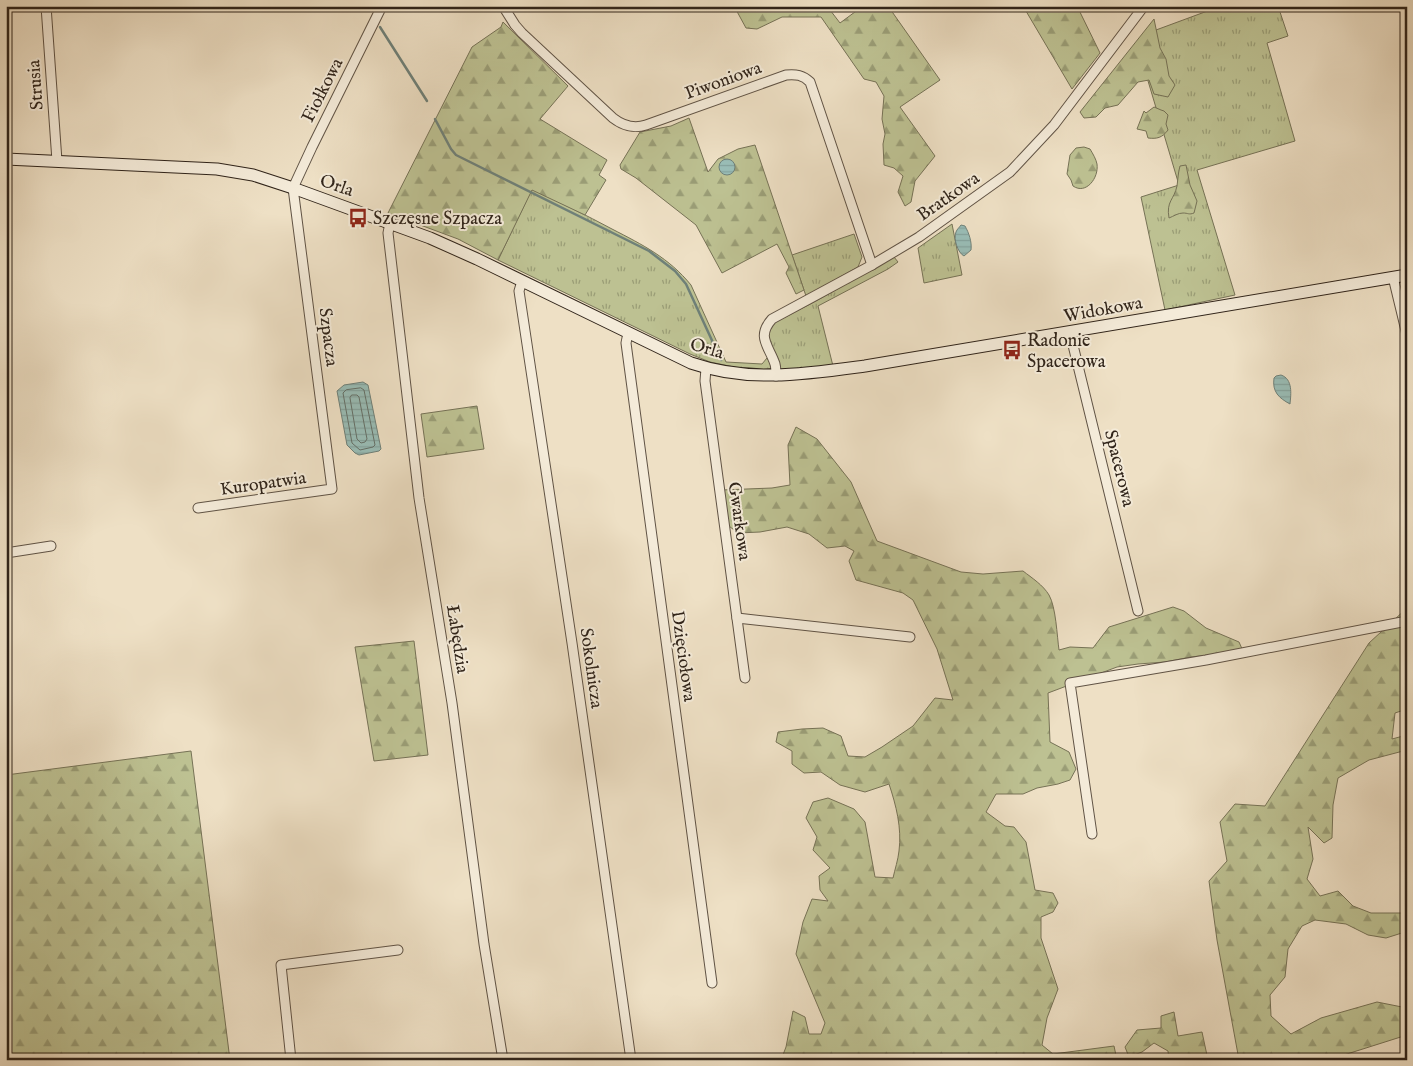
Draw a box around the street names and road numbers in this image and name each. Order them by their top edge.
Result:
street label: Fiołkowa [297,54,349,127]
street label: Piwoniowa [682,57,765,106]
street label: Strusia [23,59,50,111]
street label: Bratkowa [913,167,985,227]
street label: Orla [316,170,357,203]
street label: Widokowa [1062,292,1145,329]
street label: Szpacza [313,307,343,368]
street label: Orla [687,333,727,366]
street label: Spacerowa [1098,428,1139,509]
street label: Kuropatwia [219,467,308,502]
street label: Gwarkowa [722,480,755,562]
street label: Łabędzia [440,603,473,675]
street label: Dzięciołowa [665,609,700,703]
street label: Sokolnicza [573,626,608,710]

